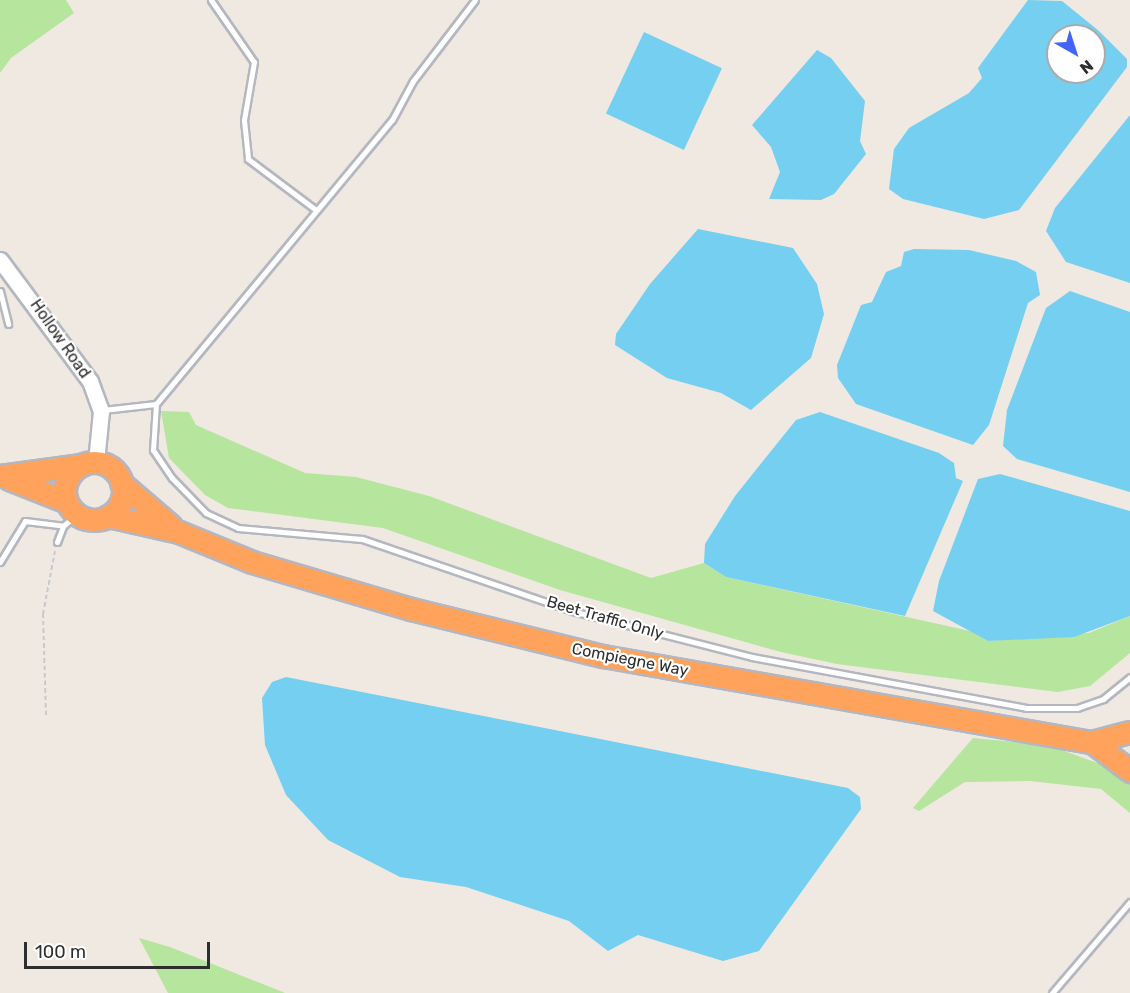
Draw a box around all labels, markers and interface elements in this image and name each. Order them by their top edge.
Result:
north arrow [1046,24,1106,84]
text: N [1076,56,1097,78]
street label: Hollow Road [26,296,94,382]
street label: Beet Traffic Only [544,592,666,644]
street label: Compiegne Way [570,639,690,681]
scale bar [27,930,213,968]
text: 100 m [35,941,86,963]

